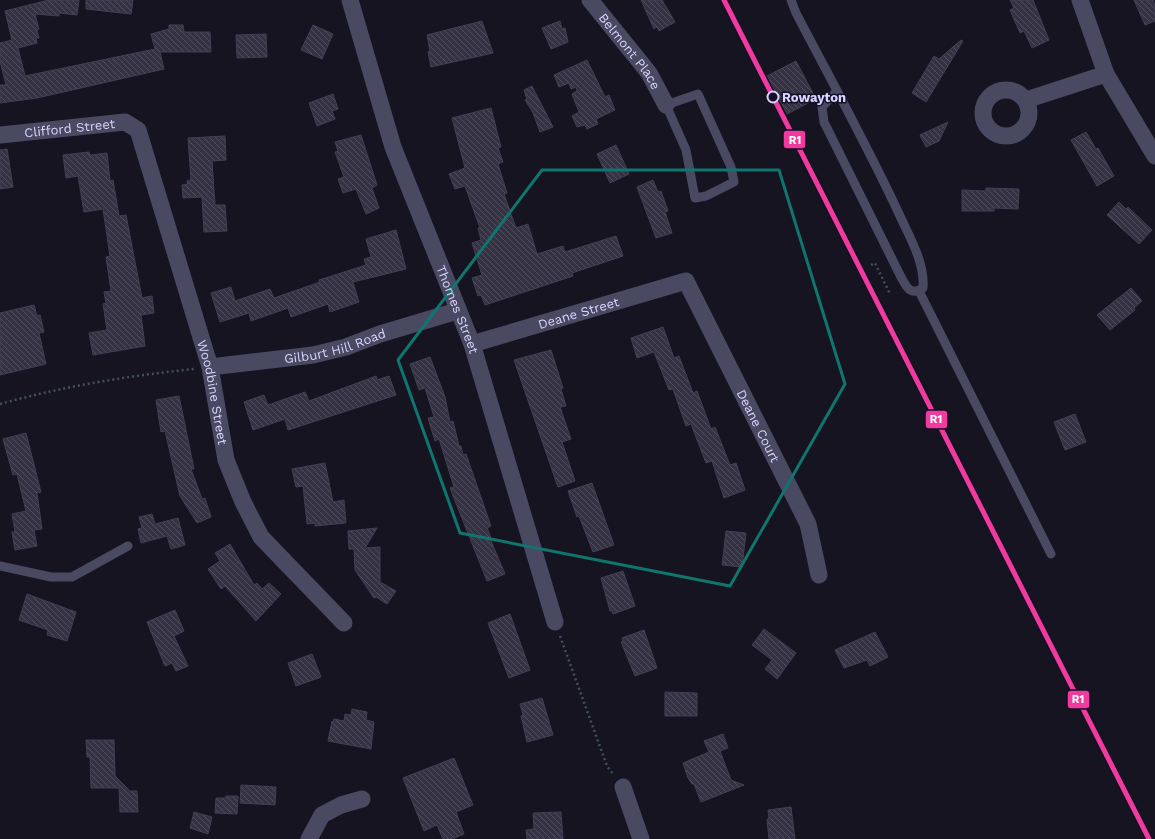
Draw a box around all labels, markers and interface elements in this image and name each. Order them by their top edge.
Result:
street label: Belmont Place [596,10,664,92]
marker: Rowayton [766,90,780,104]
place label: Rowayton [782,90,846,105]
street label: Clifford Street [24,116,116,140]
line badge: R1 [783,130,806,149]
text: R1 [789,134,801,147]
street label: Thomes Street [434,263,482,356]
street label: Deane Street [536,294,621,332]
street label: Gilburt Hill Road [283,325,387,366]
street label: Woodbine Street [195,338,231,446]
street label: Deane Court [734,387,783,465]
line badge: R1 [925,410,948,429]
text: R1 [930,413,942,426]
line badge: R1 [1067,690,1090,709]
text: R1 [1072,693,1084,706]

